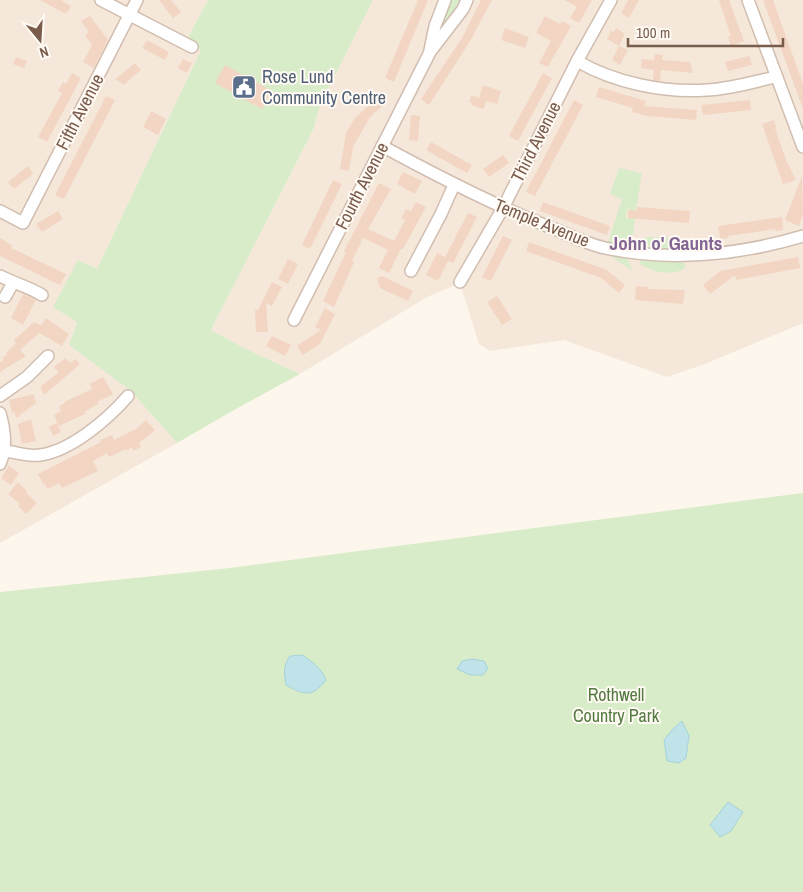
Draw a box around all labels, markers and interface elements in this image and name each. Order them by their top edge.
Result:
north arrow [15,15,65,65]
scale bar [628,15,783,47]
text: 100 m [636,22,670,43]
text: N [37,43,51,62]
place label: Rose Lund Community Centre [262,64,386,110]
street label: Fifth Avenue [50,69,109,154]
public building icon: Rose Lund Community Centre [231,74,257,100]
street label: Third Avenue [505,97,567,186]
street label: Fourth Avenue [329,138,394,234]
street label: Temple Avenue [491,192,594,253]
district label: John o' Gaunts [610,230,722,256]
park label: Rothwell Country Park [573,682,660,728]

